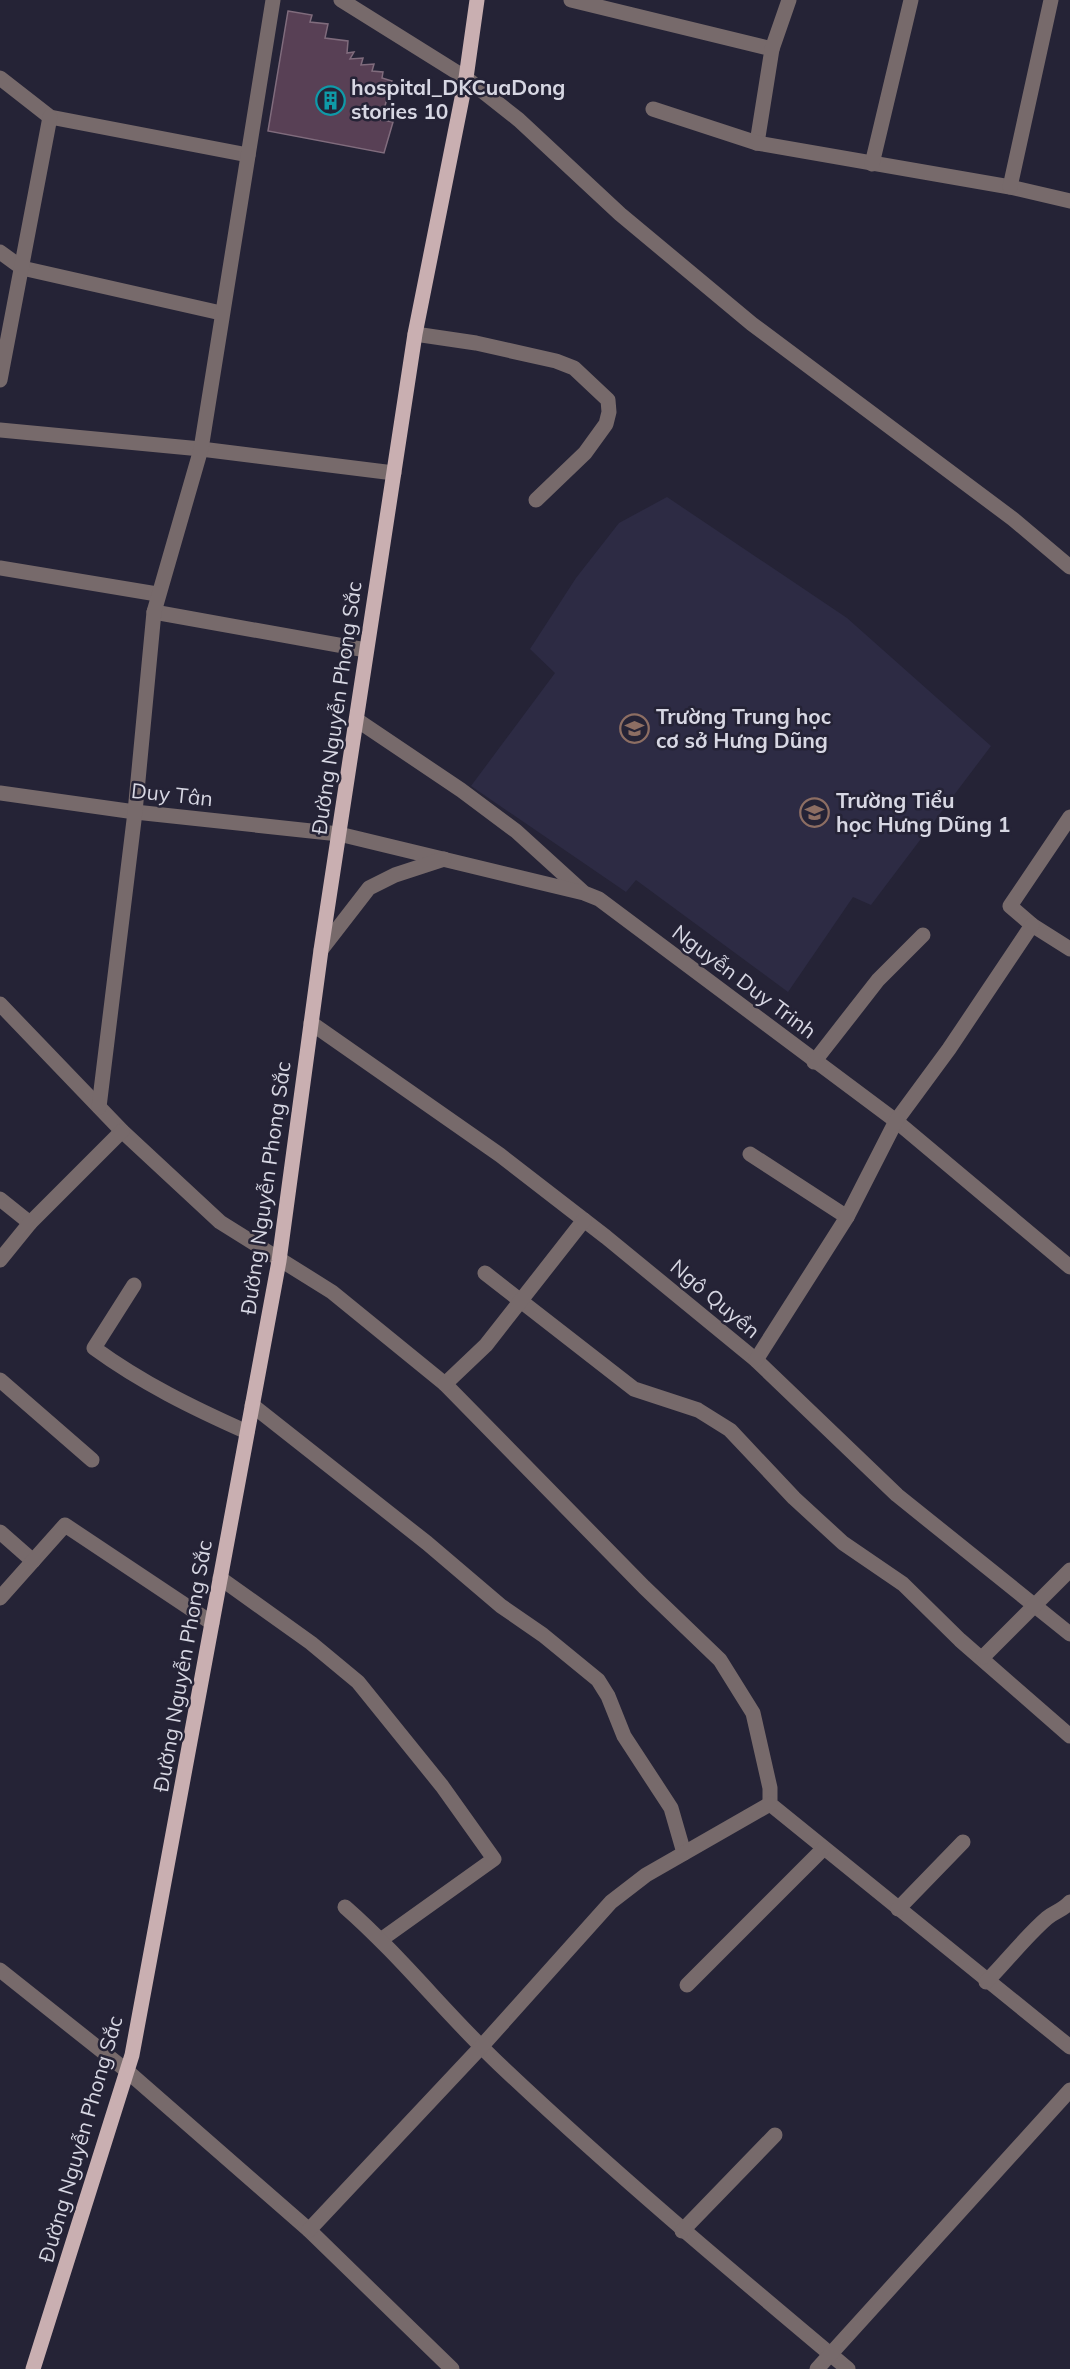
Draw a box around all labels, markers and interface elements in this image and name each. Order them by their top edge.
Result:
place label: hospital_DKCuaDong stories 10 [351,74,565,124]
building icon: hospital_DKCuaDong stories 10 [314,84,346,116]
street label: Đường Nguyễn Phong Sắc [305,580,367,836]
place label: Trường Trung học cơ sở Hưng Dũng [656,703,831,753]
school or university icon: Trường Trung học cơ sở Hưng Dũng [619,713,651,745]
street label: Duy Tân [130,777,214,811]
place label: Trường Tiểu học Hưng Dũng 1 [836,787,1010,837]
school or university icon: Trường Tiểu học Hưng Dũng 1 [799,797,831,829]
street label: Nguyễn Duy Trinh [668,919,822,1044]
street label: Đường Nguyễn Phong Sắc [234,1060,296,1316]
street label: Ngô Quyền [666,1253,766,1343]
street label: Đường Nguyễn Phong Sắc [147,1538,217,1794]
street label: Đường Nguyễn Phong Sắc [32,2012,128,2265]

